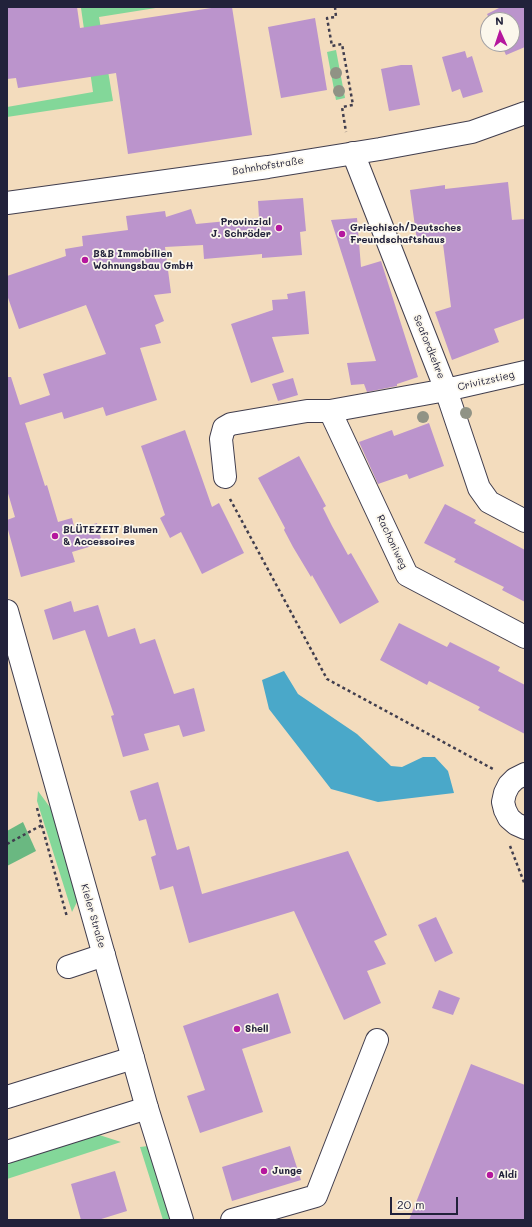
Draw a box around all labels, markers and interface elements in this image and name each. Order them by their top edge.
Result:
north arrow [480,12,520,52]
text: N [495,13,504,28]
street label: Bahnhofstraße [231,154,305,178]
place label: Provinzial J. Schröder [211,216,271,240]
place label: Griechisch/Deutsches Freundschaftshaus [350,222,461,246]
marker: Provinzial J. Schröder [274,223,284,233]
marker: Griechisch/Deutsches Freundschaftshaus [337,229,347,239]
place label: B&B Immobilien Wohnungsbau GmbH [93,248,193,272]
marker: B&B Immobilien Wohnungsbau GmbH [80,255,90,265]
street label: Seafordkehre [411,313,447,381]
street label: Crivitzstieg [456,369,516,393]
street label: Rachoniweg [374,513,410,571]
place label: BLÜTEZEIT Blumen & Accessoires [63,524,158,548]
marker: BLÜTEZEIT Blumen & Accessoires [50,531,60,541]
street label: Kieler Straße [78,883,108,949]
place label: Shell [245,1023,268,1035]
marker: Shell [232,1024,242,1034]
place label: Junge [272,1165,302,1177]
marker: Junge [259,1166,269,1176]
place label: Aldi [498,1169,517,1181]
marker: Aldi [485,1170,495,1180]
scale bar [392,1189,460,1215]
text: 20 m [397,1196,425,1212]

